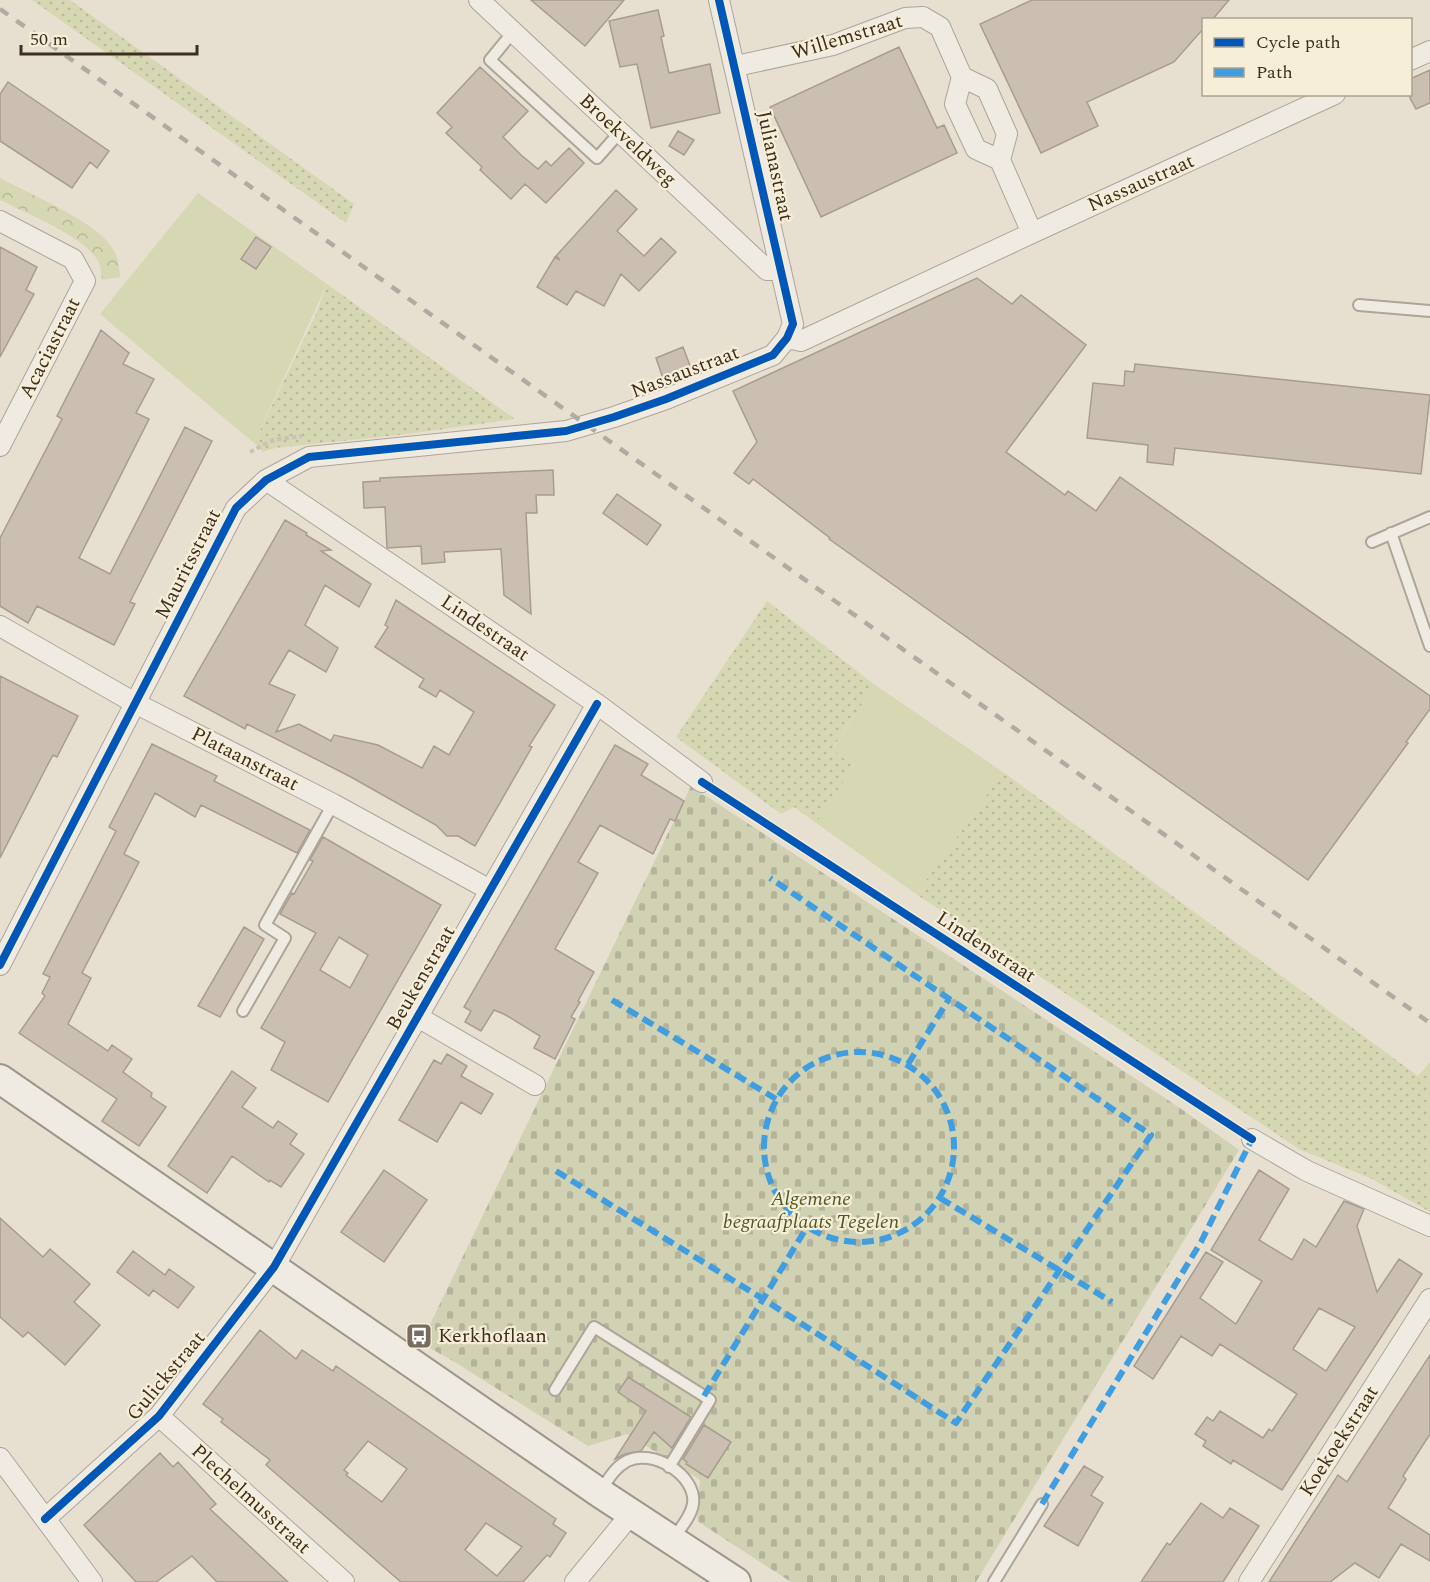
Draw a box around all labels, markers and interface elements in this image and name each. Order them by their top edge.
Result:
street label: Willemstraat [788,6,906,68]
scale bar [21,18,196,56]
legend [1202,18,1412,96]
text: 50 m [30,26,68,53]
text: Cycle path [1256,29,1341,56]
text: Path [1256,59,1293,86]
street label: Broekveldweg [572,86,684,194]
street label: Julianastraat [749,108,801,224]
street label: Nassaustraat [1083,146,1199,220]
street label: Acaciastraat [12,292,88,404]
street label: Nassaustraat [626,338,744,406]
street label: Mauritsstraat [147,504,229,624]
street label: Lindestraat [434,587,536,669]
street label: Plataanstraat [186,719,304,799]
street label: Lindenstraat [930,903,1042,991]
street label: Beukenstraat [379,920,463,1036]
park label: Algemene begraafplaats Tegelen [723,1184,900,1237]
bus stop icon: Kerkhoflaan [404,1321,434,1351]
place label: Kerkhoflaan [438,1321,547,1351]
street label: Gulickstraat [119,1324,213,1428]
street label: Koekoekstraat [1292,1380,1386,1502]
street label: Plechelmusstraat [184,1437,318,1561]

